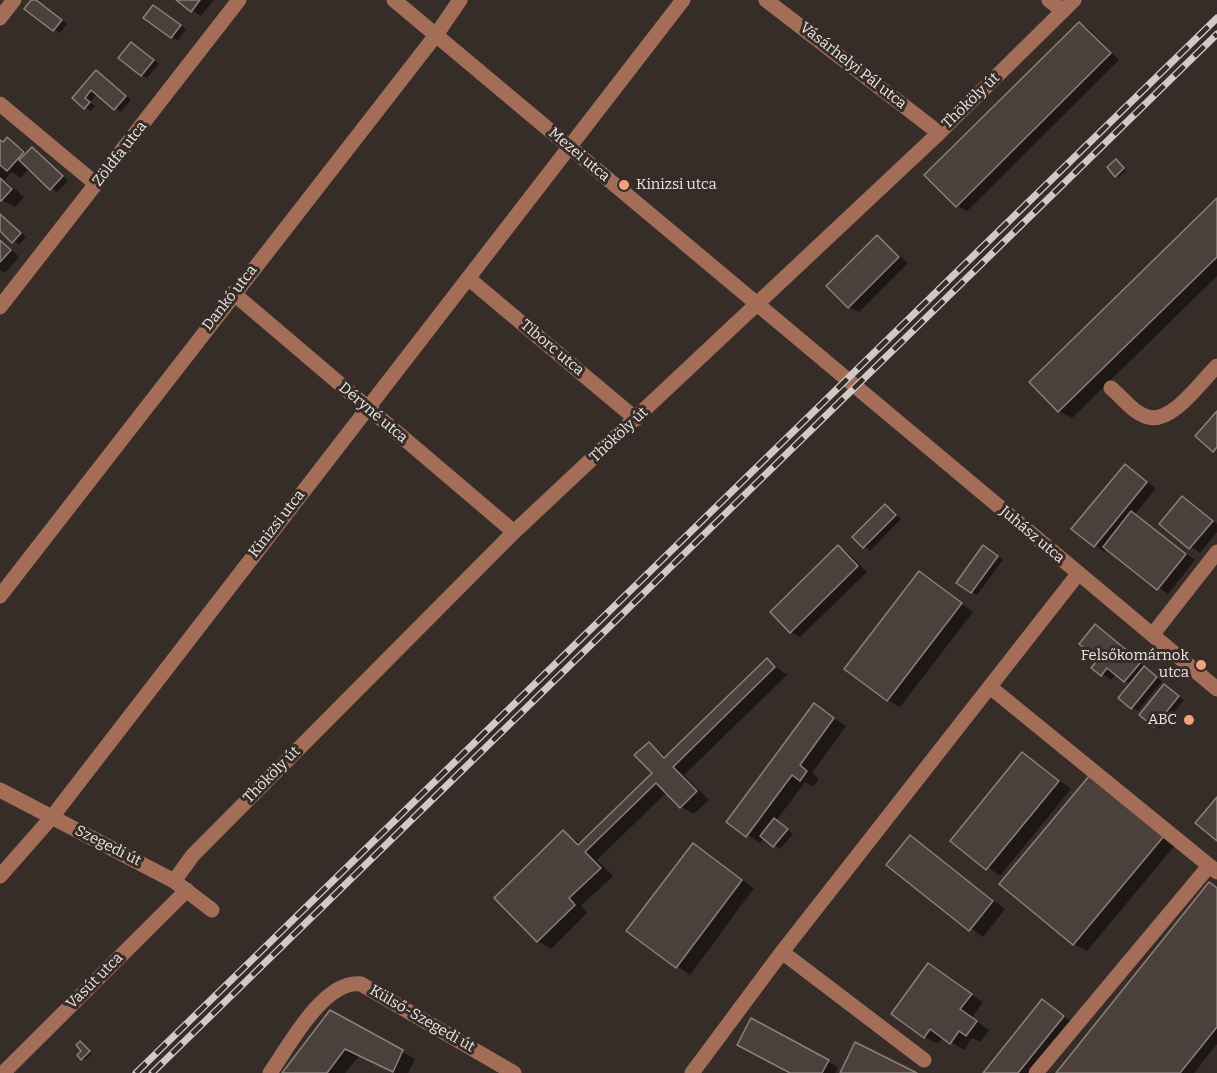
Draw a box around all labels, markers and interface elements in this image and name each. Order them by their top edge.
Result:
street label: Vásárhelyi Pál utca [796,19,910,113]
street label: Thököly út [939,69,1003,133]
street label: Zöldfa utca [89,118,151,190]
street label: Mezei utca [545,124,613,186]
place label: Kinizsi utca [636,176,717,194]
marker: Kinizsi utca [617,178,631,192]
street label: Dankó utca [199,262,261,334]
street label: Tiborc utca [517,316,587,380]
street label: Déryné utca [335,379,411,447]
street label: Thököly út [586,404,652,466]
street label: Kinizsi utca [245,487,309,561]
street label: Juhász utca [996,503,1068,567]
place label: Felsőkomárnok utca [1081,647,1189,682]
marker: Felsőkomárnok utca [1194,658,1208,672]
place label: ABC [1148,711,1177,729]
marker: ABC [1182,713,1196,727]
street label: Thököly út [240,743,304,807]
street label: Szegedi út [72,822,144,870]
street label: Vasút utca [63,949,127,1013]
street label: Külső-Szegedi út [366,982,478,1056]

